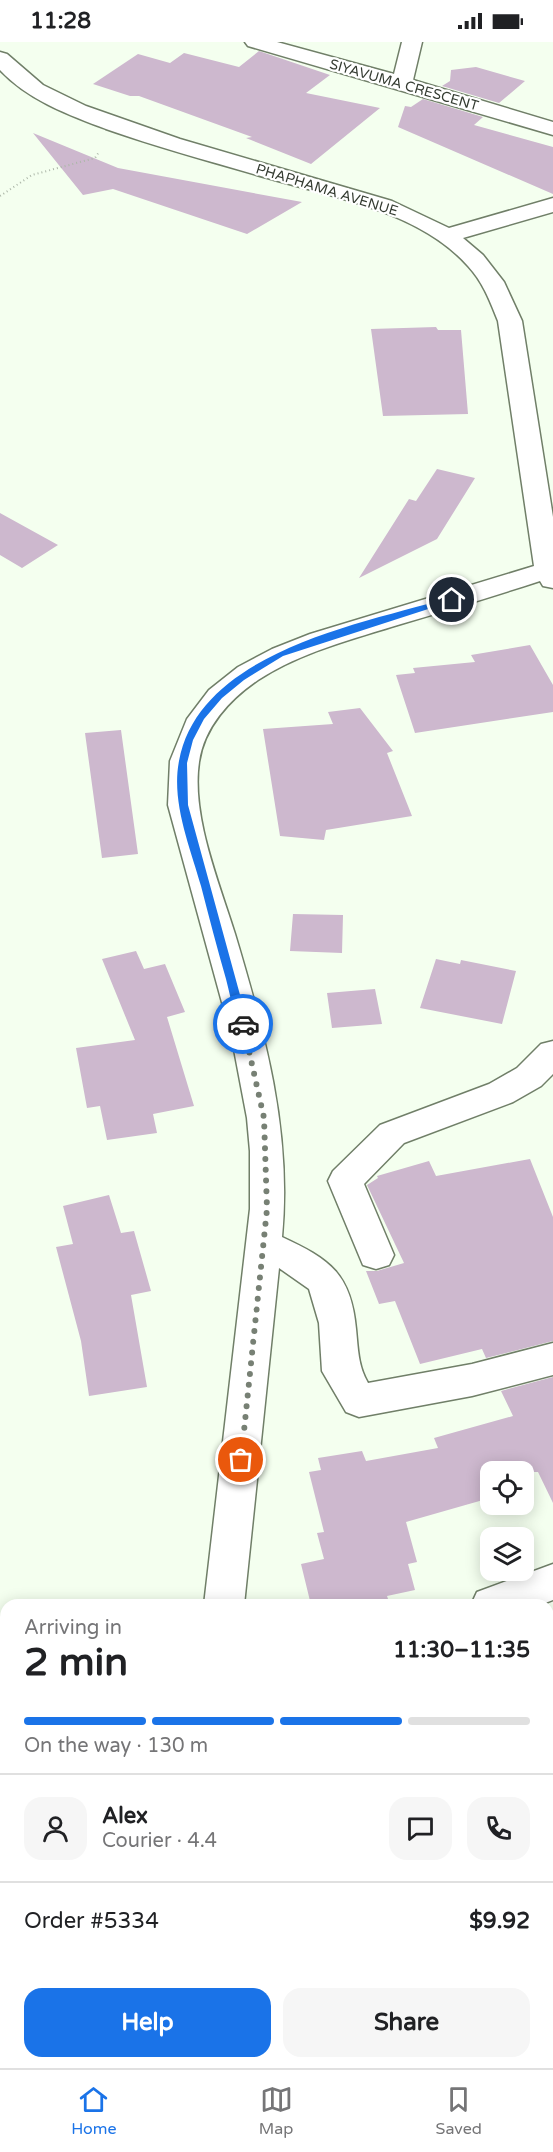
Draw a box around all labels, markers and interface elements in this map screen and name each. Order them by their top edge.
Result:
text: 11:28 [30,8,91,34]
street label: SIYAVUMA CRESCENT [328,56,481,115]
street label: PHAPHAMA AVENUE [254,160,400,220]
pin [426,574,477,625]
icon: home [435,583,468,616]
courier [213,994,273,1054]
icon: car [227,1008,260,1041]
pin [215,1434,266,1485]
icon: bag [224,1443,257,1476]
map controls [480,1461,534,1581]
button: locate [480,1461,534,1515]
button: layers [480,1527,534,1581]
text: Arriving in [24,1616,122,1640]
text: 11:30–11:35 [393,1637,530,1663]
text: 2 min [24,1639,128,1686]
text: On the way · 130 m [24,1734,208,1758]
button: person [24,1797,87,1860]
button: chat [389,1797,452,1860]
button: phone [467,1797,530,1860]
text: Alex [102,1803,148,1829]
text: Courier · 4.4 [102,1829,217,1853]
text: Order #5334 [24,1908,159,1934]
text: $9.92 [469,1908,530,1934]
button: Help [24,1988,271,2057]
button: Share [283,1988,530,2057]
tab: Home [71,2083,116,2139]
tab: Map [259,2083,293,2139]
tab: Saved [436,2083,482,2139]

